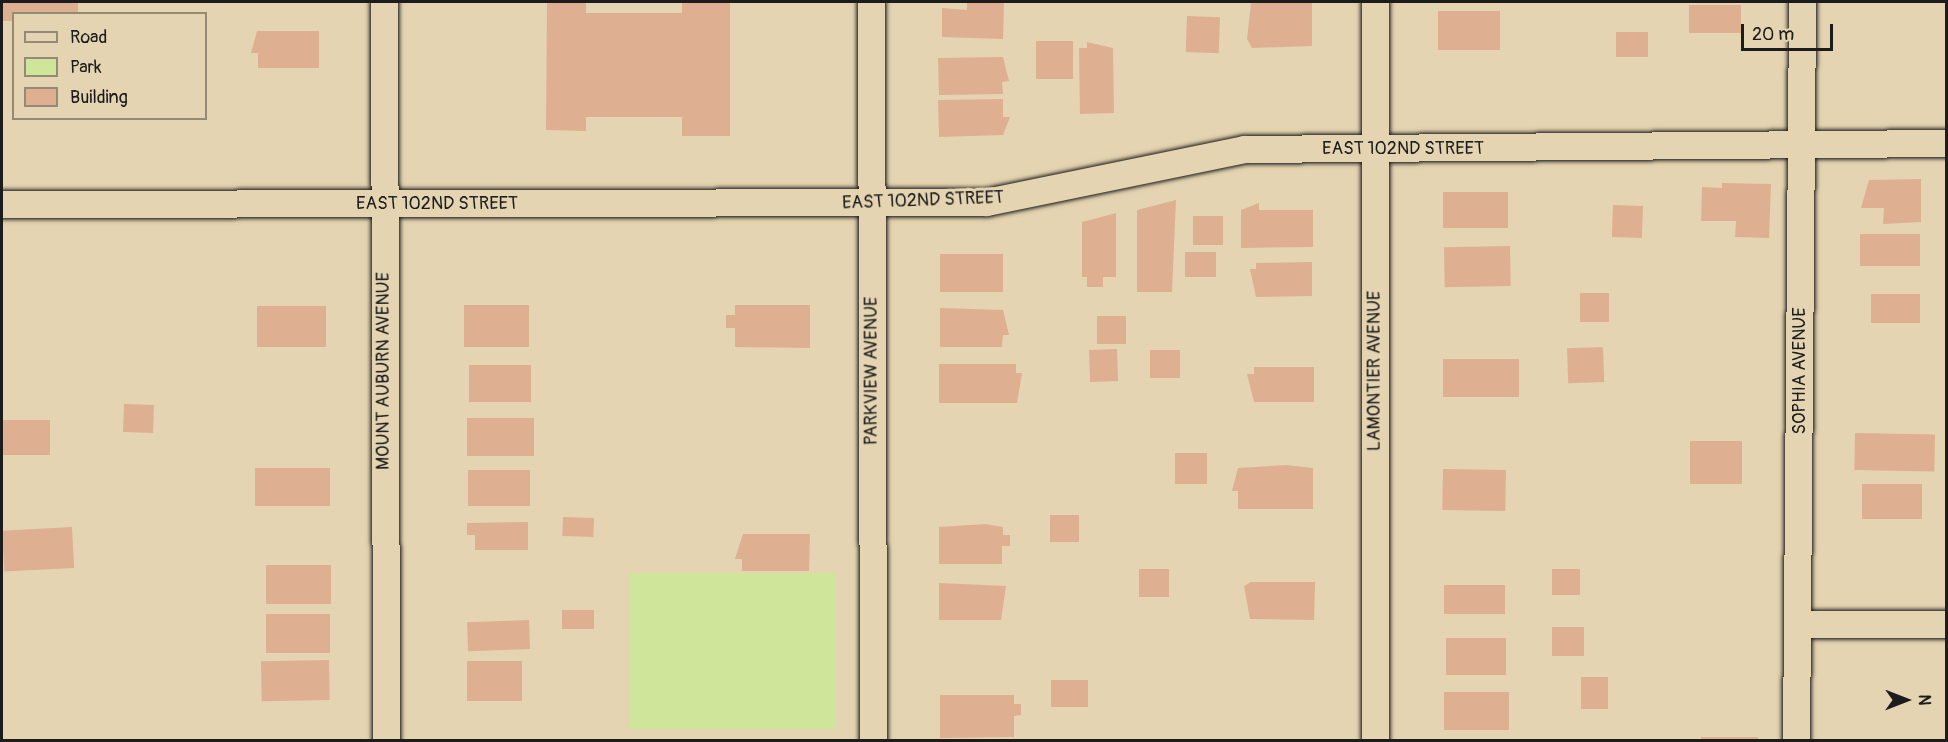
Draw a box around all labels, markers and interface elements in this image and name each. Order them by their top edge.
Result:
legend [12,12,207,120]
scale bar [1744,12,1836,50]
text: 20 m [1752,23,1794,46]
text: Road [70,26,107,49]
text: Park [70,56,102,79]
text: Building [70,86,128,109]
street label: EAST 102ND STREET [1322,138,1484,160]
street label: EAST 102ND STREET [842,187,1004,215]
street label: EAST 102ND STREET [356,193,518,215]
street label: MOUNT AUBURN AVENUE [373,272,395,470]
street label: LAMONTIER AVENUE [1364,291,1386,451]
street label: PARKVIEW AVENUE [861,297,883,445]
street label: SOPHIA AVENUE [1789,307,1811,435]
north arrow [1876,670,1936,730]
text: N [1914,695,1934,705]

